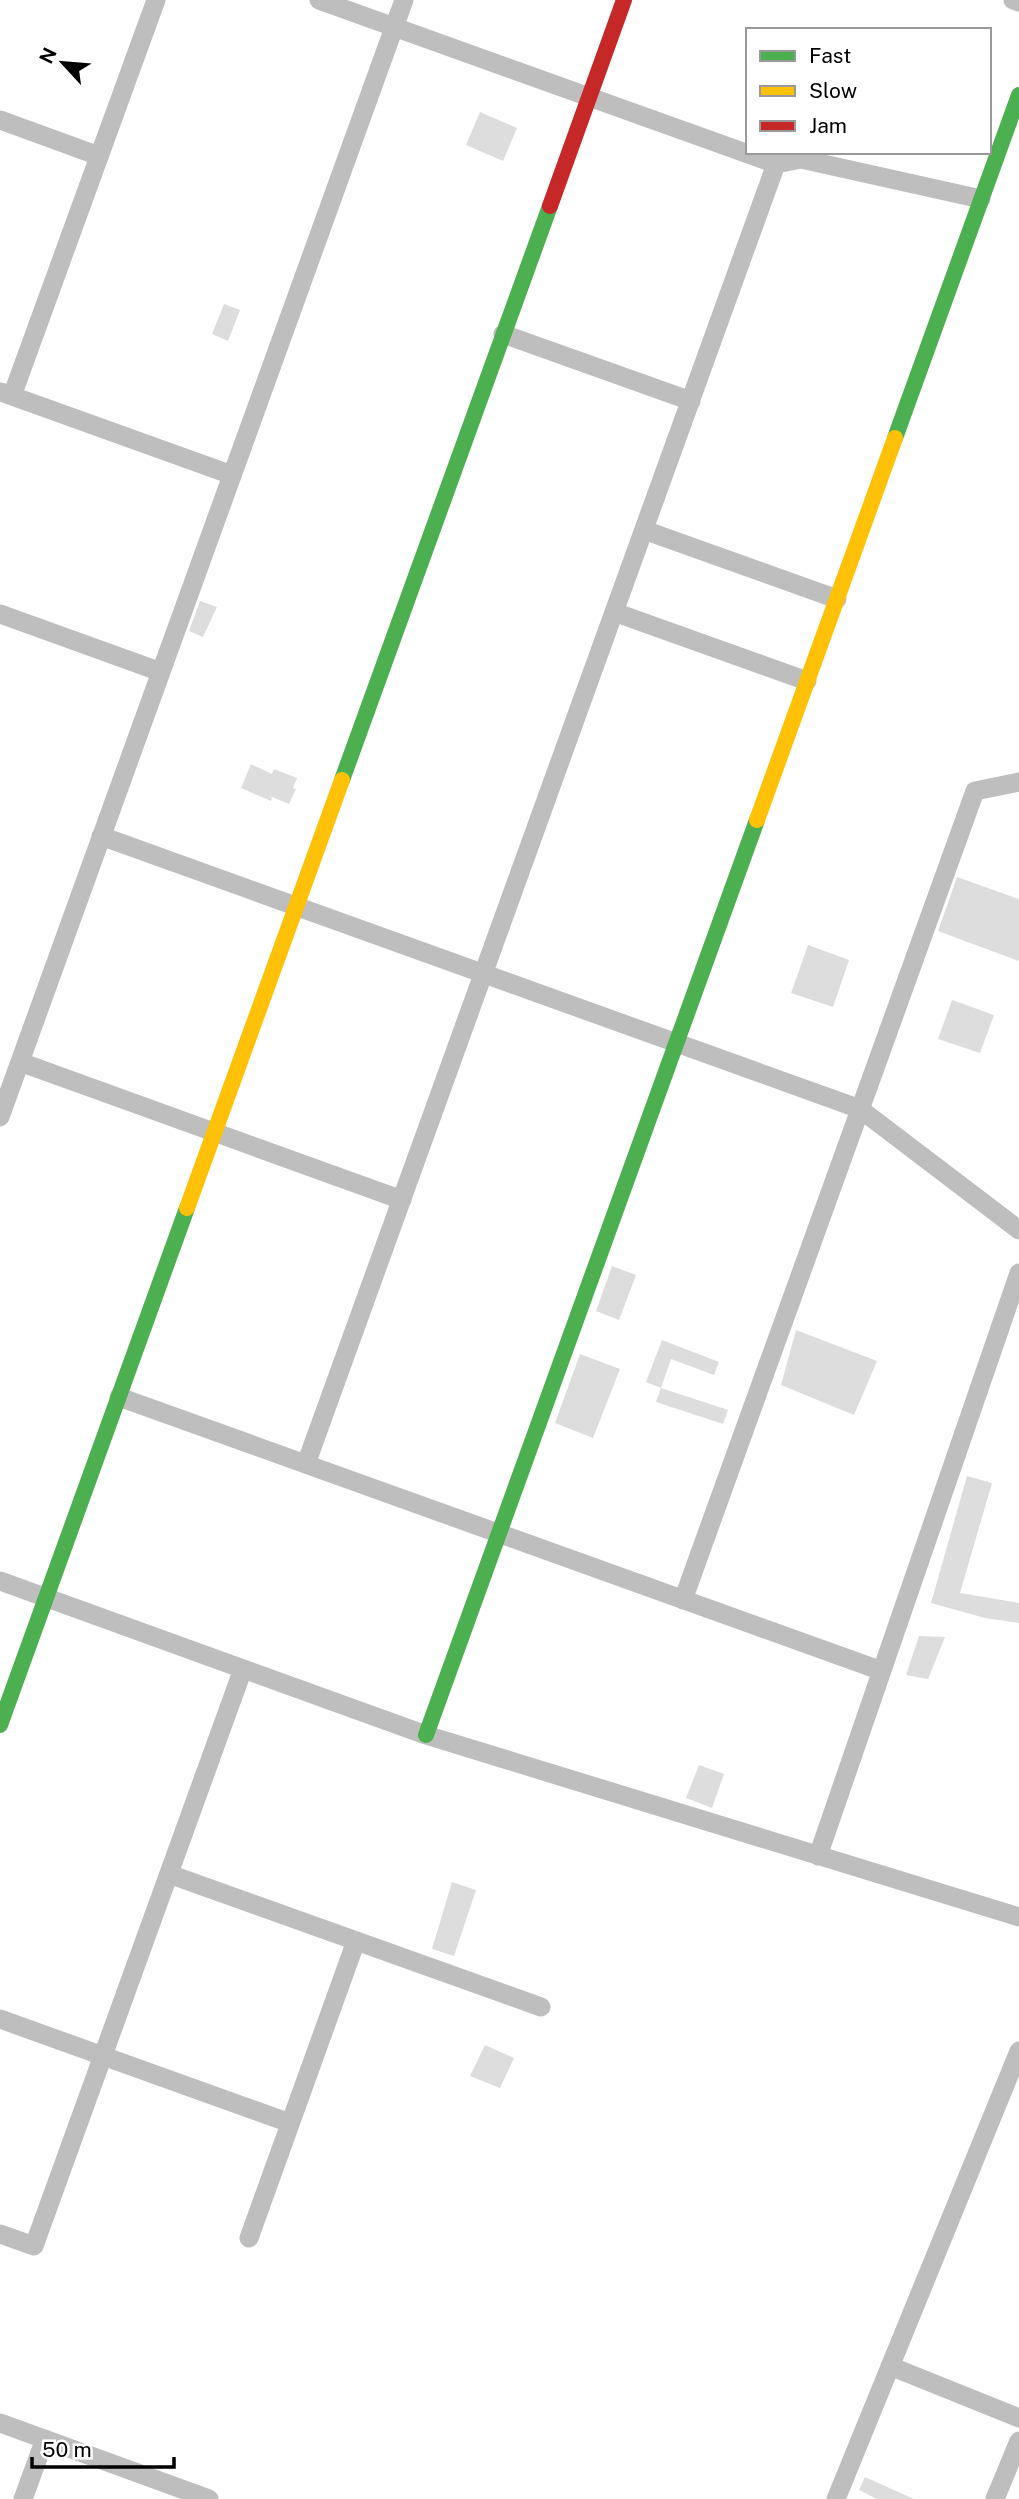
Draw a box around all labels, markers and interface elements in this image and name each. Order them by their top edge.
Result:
north arrow [28,28,98,98]
legend [746,28,991,154]
text: Fast [809,43,851,68]
text: N [35,44,61,67]
text: Slow [809,78,857,103]
text: Jam [809,113,847,138]
scale bar [32,2426,173,2470]
text: 50 m [42,2437,92,2462]

